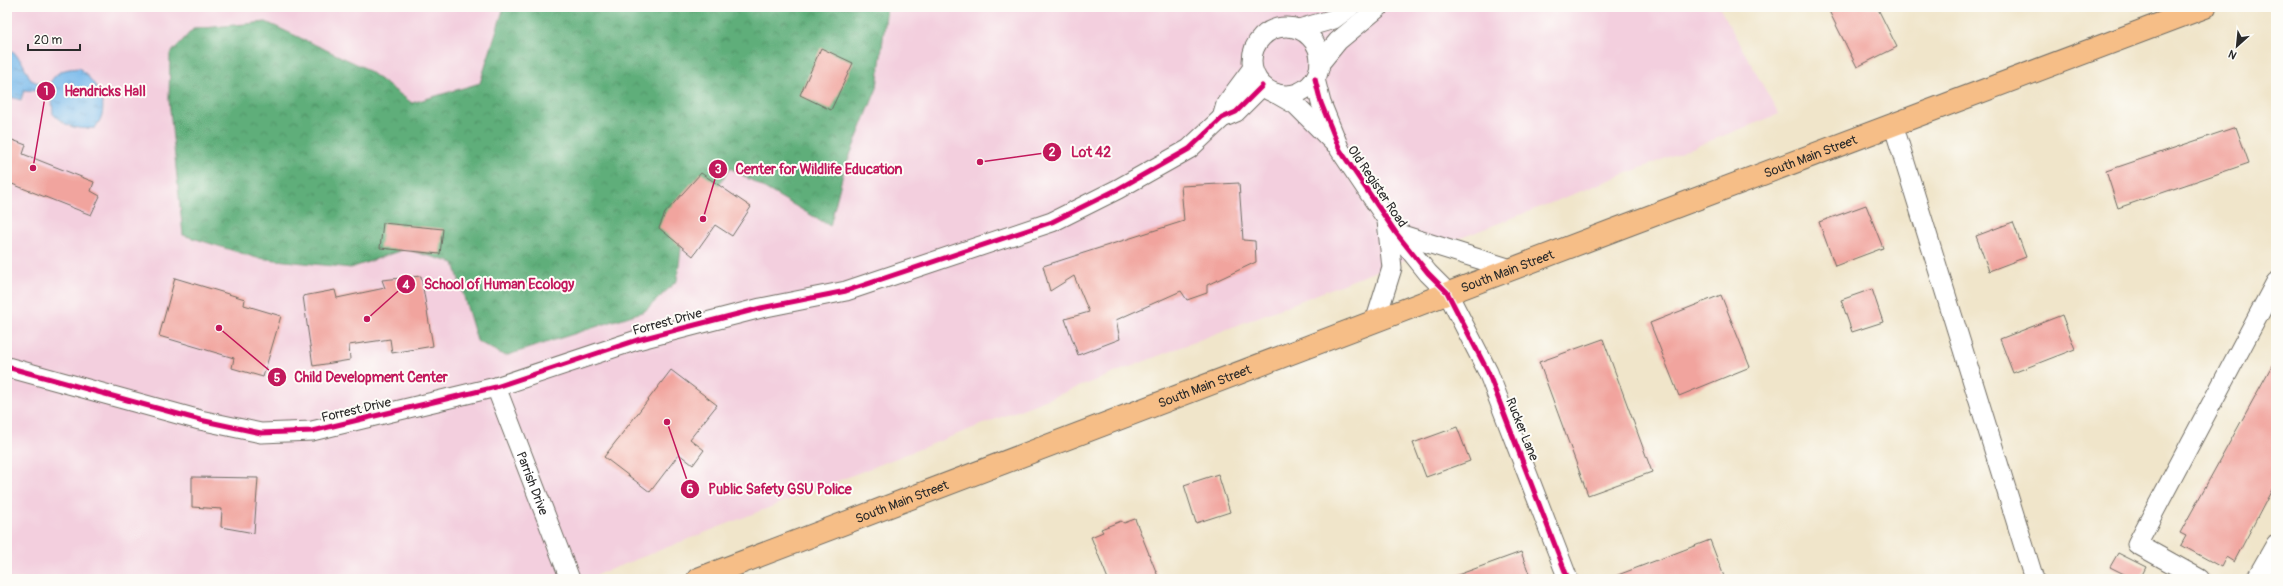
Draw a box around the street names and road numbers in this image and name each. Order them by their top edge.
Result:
street label: South Main Street [1762,132,1860,182]
street label: Old Register Road [1344,143,1410,230]
street label: South Main Street [1459,246,1557,296]
street label: Forrest Drive [631,305,704,339]
street label: South Main Street [1156,361,1254,412]
street label: Forrest Drive [320,394,393,426]
street label: Rucker Lane [1502,395,1542,464]
street label: Parrish Drive [513,449,552,518]
street label: South Main Street [853,477,952,527]

